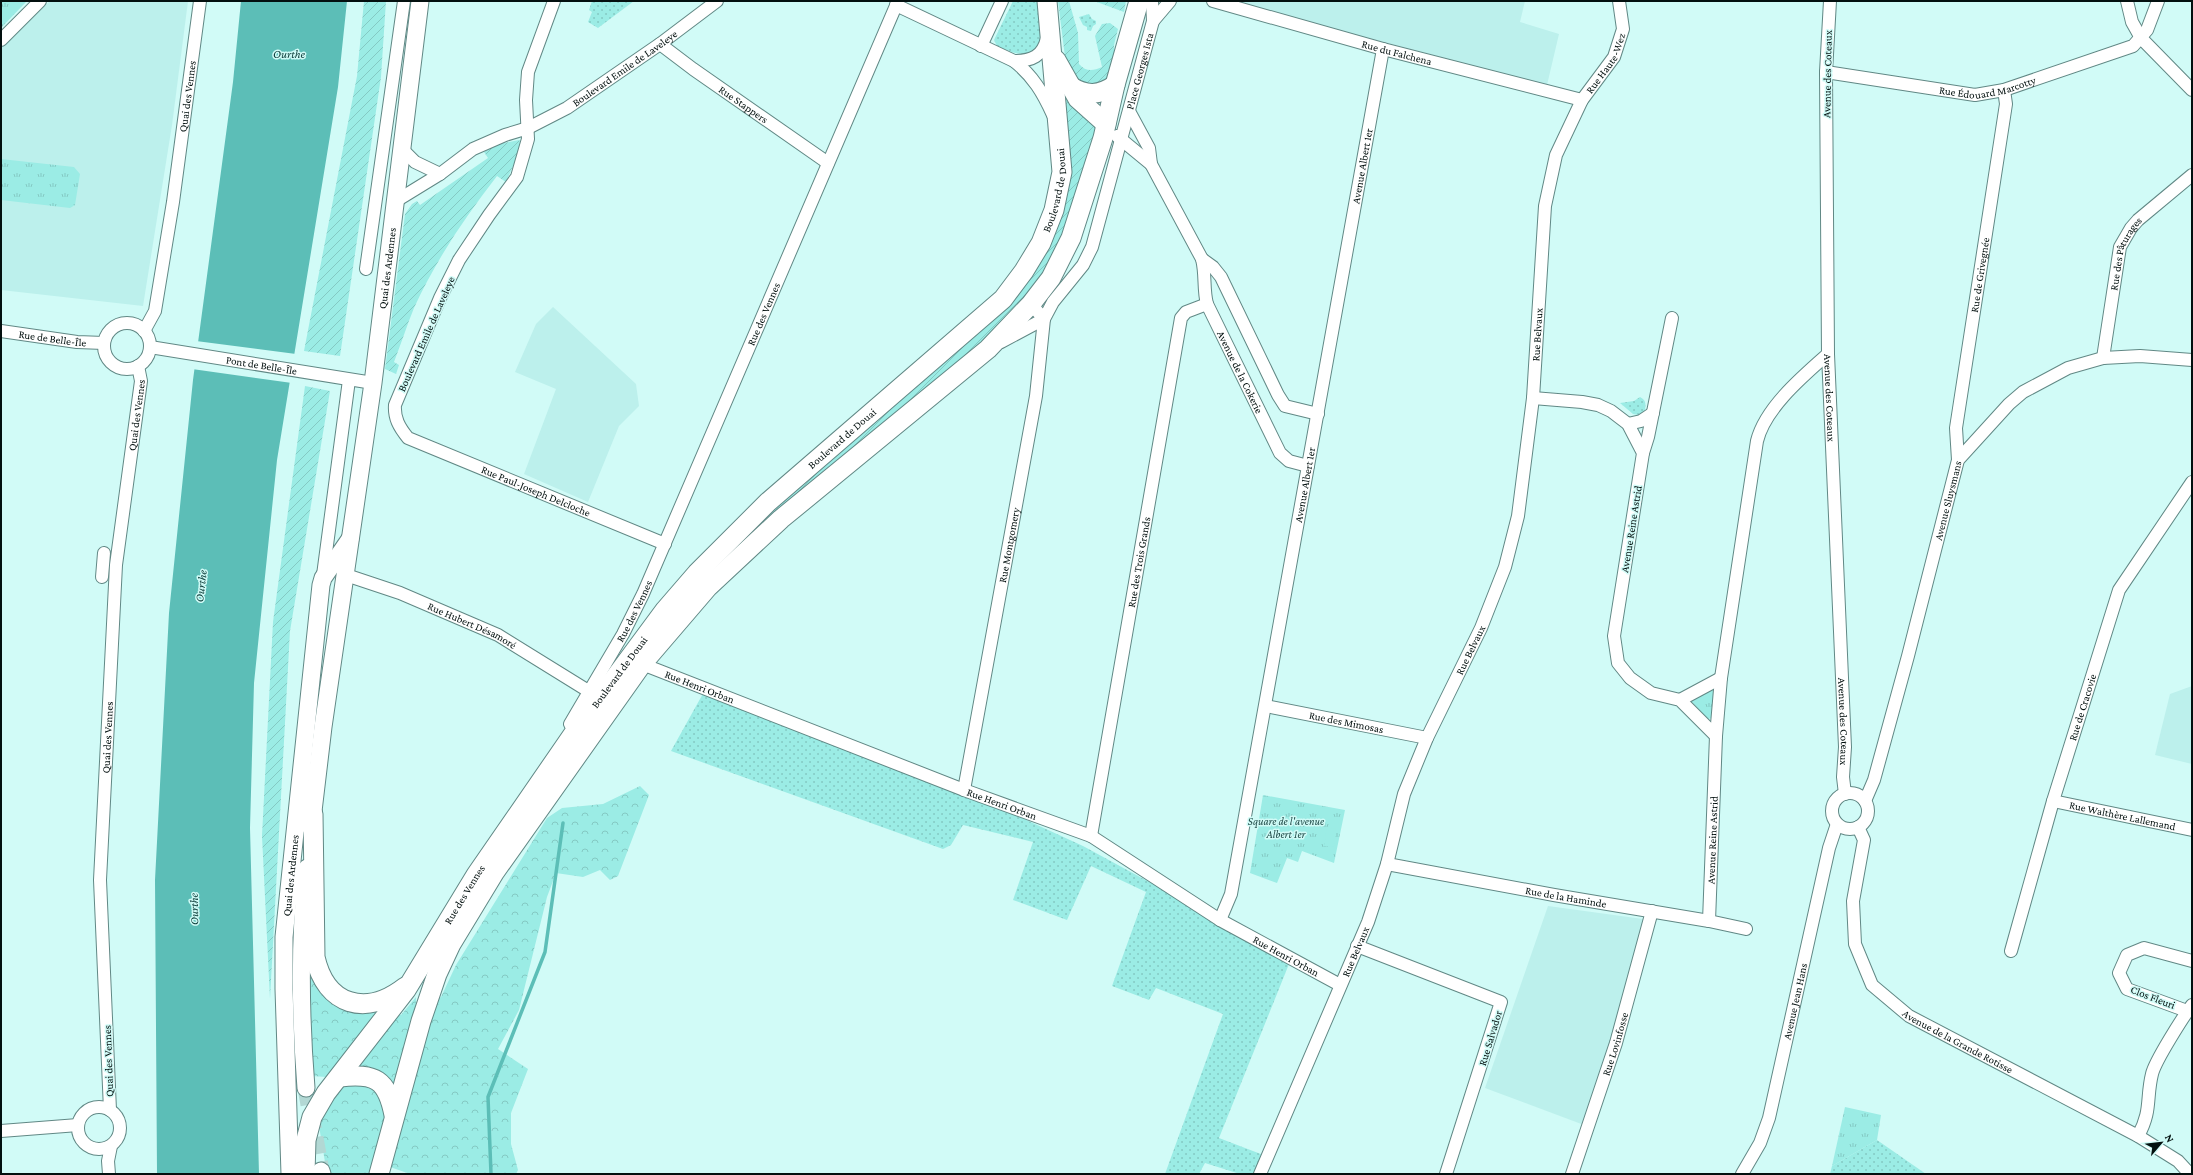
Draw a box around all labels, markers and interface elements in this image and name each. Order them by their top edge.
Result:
street label: Boulevard Emile de Laveleye [570,27,679,109]
street label: Avenue des Coteaux [1820,30,1834,118]
street label: Place Georges Ista [1123,31,1156,111]
street label: Rue Haute-Wez [1583,31,1627,96]
street label: Rue du Falchena [1361,37,1433,67]
water label: Ourthe [273,47,305,61]
street label: Quai des Vennes [176,60,198,133]
street label: Rue Édouard Marcotty [1938,73,2039,101]
street label: Rue Stappers [717,83,770,125]
street label: Avenue Albert 1er [1349,127,1375,204]
street label: Boulevard de Douai [1040,148,1068,234]
street label: Rue des Pâturages [2107,214,2144,291]
street label: Quai des Ardennes [376,227,398,310]
street label: Rue de Grivegnée [1968,236,1991,313]
street label: Boulevard Emile de Laveleye [395,274,458,394]
street label: Rue des Vennes [745,281,782,347]
street label: Rue Belvaux [1529,307,1545,362]
street label: Rue de Belle-Île [18,328,87,348]
street label: Avenue de la Cokerie [1215,328,1266,416]
street label: Pont de Belle-Île [225,353,298,377]
street label: Avenue des Coteaux [1822,354,1838,442]
street label: Quai des Vennes [126,379,147,451]
street label: Boulevard de Douai [805,406,878,471]
street label: Avenue Albert 1er [1292,446,1317,523]
street label: Avenue Sluysmans [1932,459,1964,542]
street label: Rue Paul-Joseph Delcloche [480,463,592,519]
street label: Avenue Reine Astrid [1618,485,1644,573]
street label: Rue Montgomery [996,506,1023,584]
street label: Rue des Trois Grands [1125,516,1152,608]
water label: Ourthe [192,569,210,603]
street label: Rue des Vennes [614,578,654,644]
street label: Rue Hubert Désamoré [426,600,519,651]
street label: Rue Belvaux [1453,623,1487,677]
street label: Boulevard de Douai [589,634,650,710]
street label: Rue Henri Orban [663,668,736,706]
street label: Rue de Cracovie [2066,672,2098,742]
street label: Avenue des Coteaux [1836,677,1851,766]
street label: Quai des Vennes [99,701,115,774]
street label: Rue des Mimosas [1308,709,1385,735]
street label: Rue Henri Orban [965,786,1038,822]
street label: Avenue Reine Astrid [1704,796,1720,884]
street label: Rue Walthère Lallemand [2068,799,2177,832]
park label: Square de l'avenue Albert 1er [1248,815,1325,840]
street label: Quai des Ardennes [280,834,301,917]
street label: Rue des Vennes [442,862,487,926]
street label: Rue de la Haminde [1524,884,1608,910]
water label: Ourthe [187,892,201,925]
street label: Rue Belvaux [1339,925,1371,979]
street label: Rue Henri Orban [1251,933,1321,979]
street label: Avenue Jean Hans [1781,962,1809,1041]
street label: Clos Fleuri [2129,983,2177,1011]
street label: Avenue de la Grande Rotisse [1900,1007,2015,1075]
street label: Rue Salvador [1476,1009,1504,1067]
street label: Rue Lovinfosse [1599,1011,1630,1077]
street label: Quai des Vennes [101,1025,115,1097]
north arrow [2141,1123,2181,1163]
text: N [2163,1132,2177,1145]

